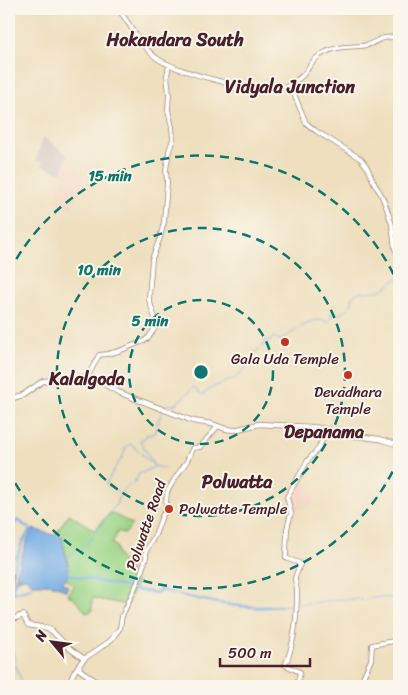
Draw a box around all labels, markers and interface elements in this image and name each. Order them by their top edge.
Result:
district label: Hokandara South [105,24,244,56]
district label: Vidyala Junction [225,71,355,103]
text: 15 min [88,163,133,189]
text: 10 min [77,257,122,283]
text: 5 min [132,308,169,334]
marker: Gala Uda Temple [279,336,291,348]
place label: Gala Uda Temple [231,346,339,372]
district label: Kalalgoda [48,363,125,395]
centre of rings [192,363,210,381]
marker: Devadhara Temple [342,369,354,381]
place label: Devadhara Temple [314,379,383,422]
district label: Depanama [284,416,364,448]
district label: Polwatta [202,466,273,498]
street label: Polwatte Road [118,475,174,574]
place label: Polwatte Temple [179,496,288,522]
marker: Polwatte Temple [163,503,175,515]
north arrow [28,618,78,668]
text: N [27,625,54,647]
scale bar [220,635,310,667]
text: 500 m [228,640,272,666]

